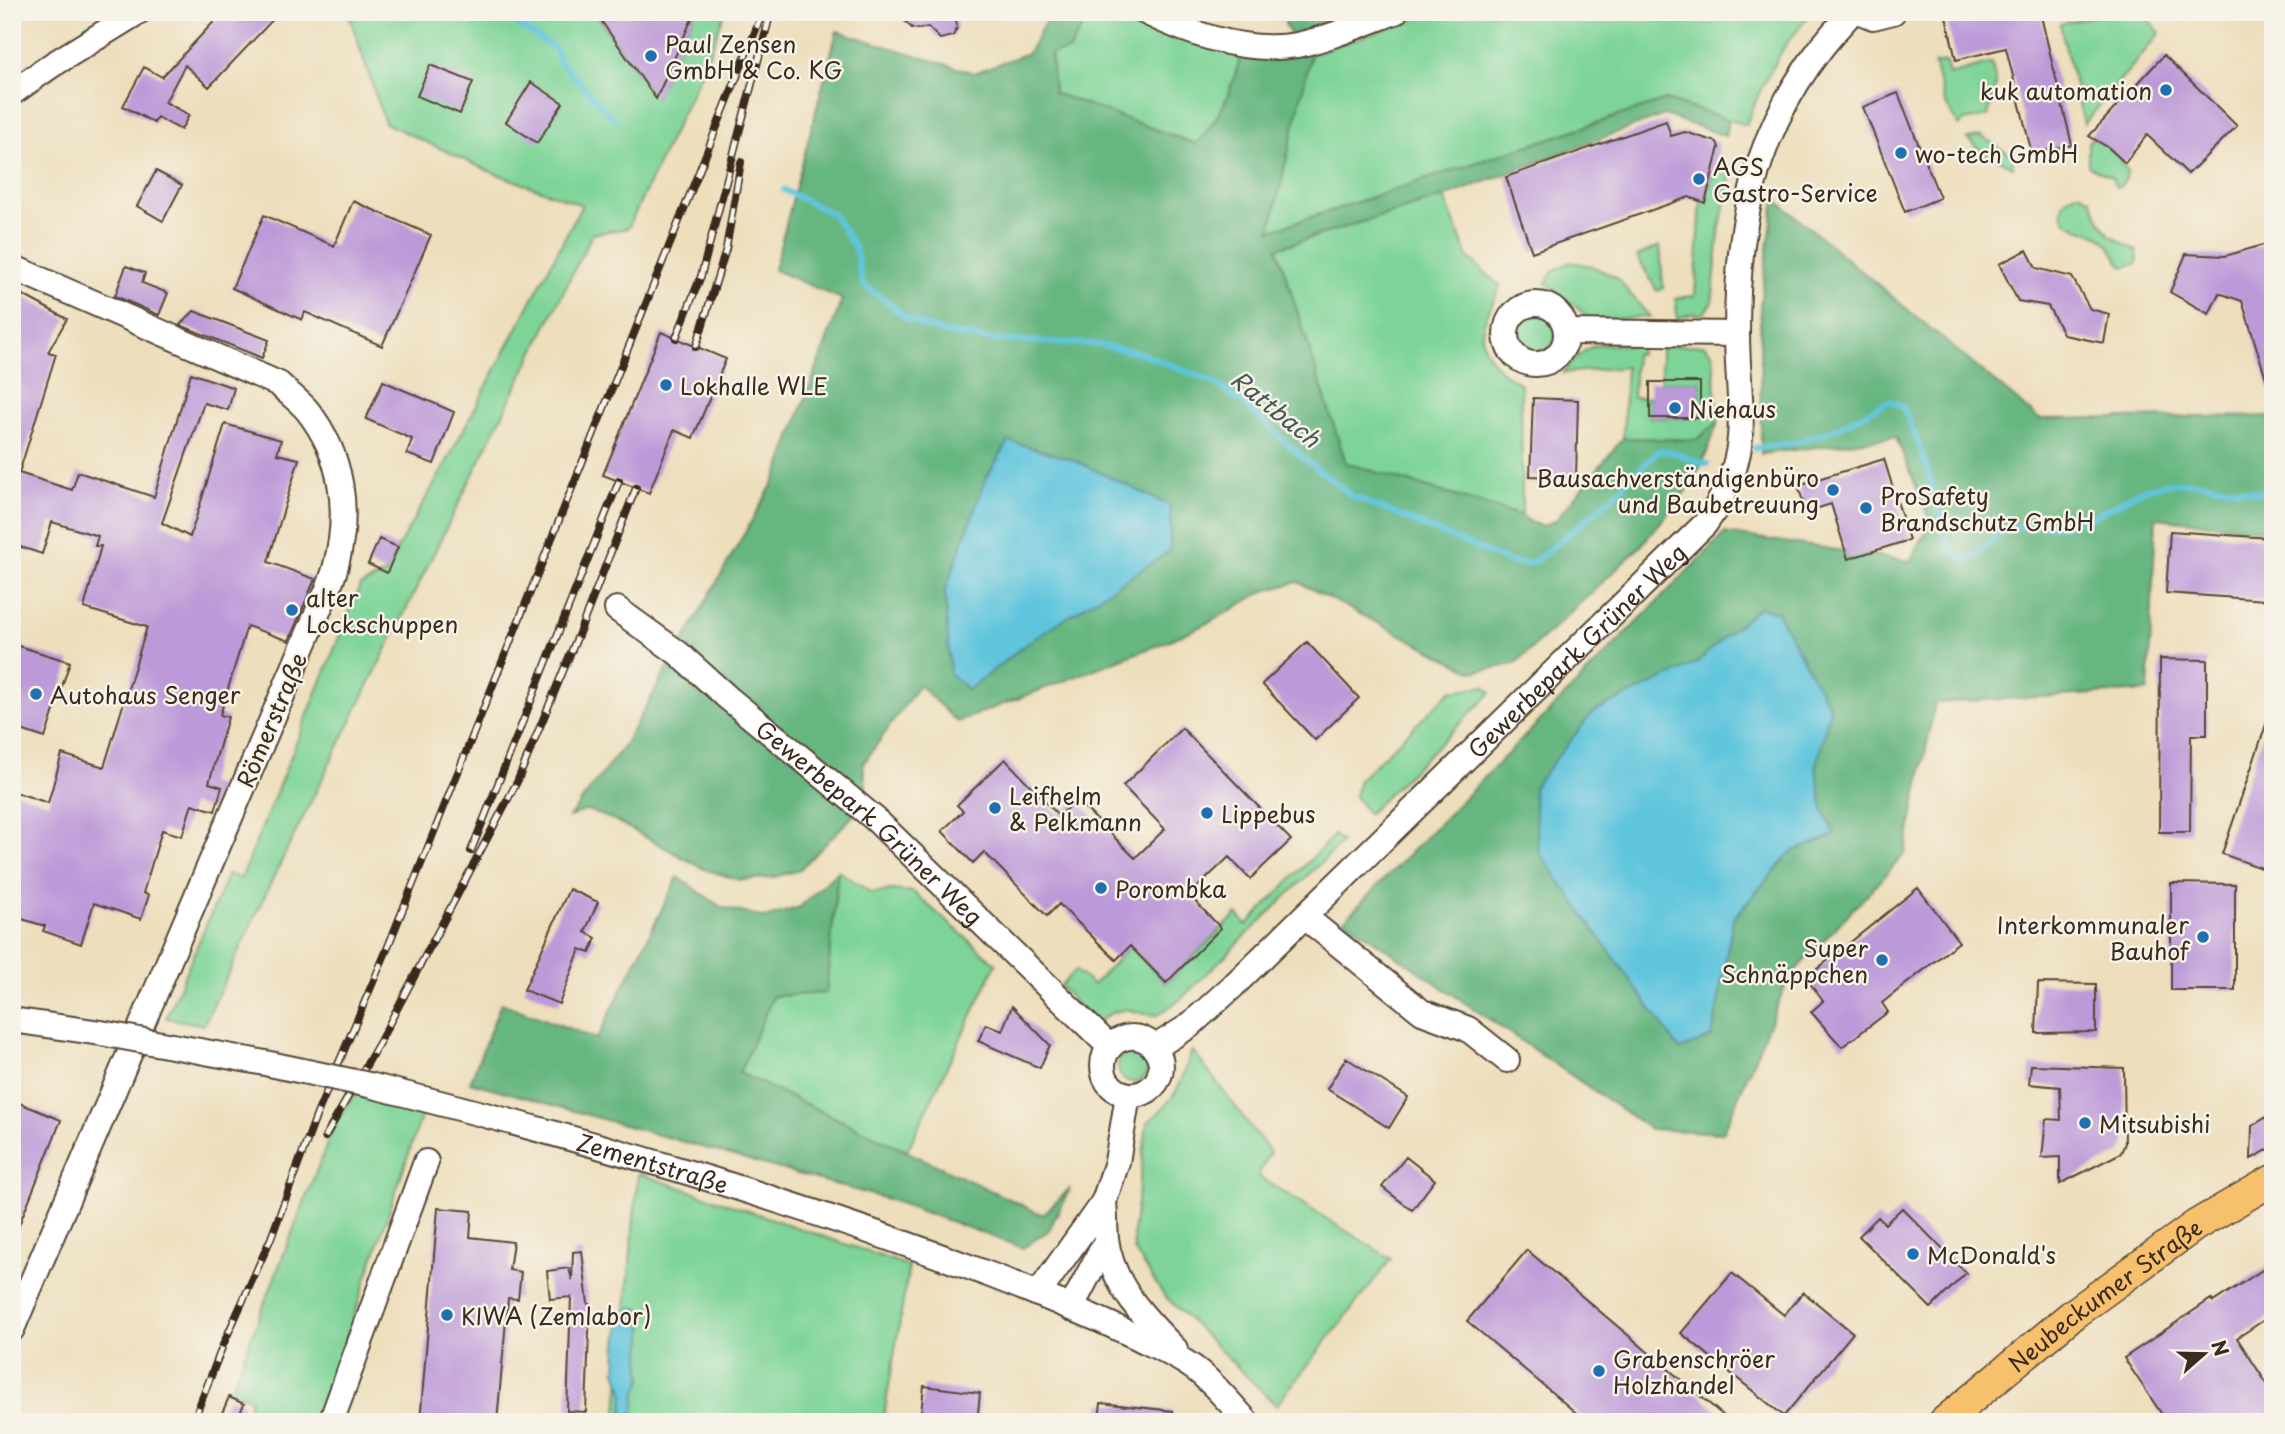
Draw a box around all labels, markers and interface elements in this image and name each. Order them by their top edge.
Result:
place label: Paul Zensen GmbH & Co. KG [665,26,842,87]
marker: Paul Zensen GmbH & Co. KG [643,48,659,64]
place label: kuk automation [1980,73,2152,108]
marker: kuk automation [2158,82,2174,98]
place label: wo-tech GmbH [1915,136,2078,171]
marker: wo-tech GmbH [1893,145,1909,161]
place label: AGS Gastro-Service [1713,149,1878,210]
marker: AGS Gastro-Service [1691,171,1707,187]
water label: Rattbach [1224,361,1329,456]
place label: Lokhalle WLE [680,368,828,403]
marker: Lokhalle WLE [658,377,674,393]
place label: Niehaus [1689,391,1776,426]
marker: Niehaus [1667,400,1683,416]
place label: Bausachverständigenbüro und Baubetreuung [1537,460,1819,521]
place label: ProSafety Brandschutz GmbH [1880,478,2094,539]
marker: Bausachverständigenbüro und Baubetreuung [1825,482,1841,498]
marker: ProSafety Brandschutz GmbH [1858,500,1874,516]
street label: Gewerbepark Grüner Weg [1459,535,1693,765]
place label: alter Lockschuppen [306,580,458,641]
marker: alter Lockschuppen [284,602,300,618]
street label: Römerstraße [227,647,315,793]
place label: Autohaus Senger [50,677,241,712]
marker: Autohaus Senger [28,686,44,702]
street label: Gewerbepark Grüner Weg [749,711,991,933]
place label: Leifhelm & Pelkmann [1009,778,1142,839]
place label: Lippebus [1221,796,1316,831]
marker: Leifhelm & Pelkmann [987,800,1003,816]
marker: Lippebus [1199,805,1215,821]
place label: Porombka [1115,871,1227,906]
marker: Porombka [1093,880,1109,896]
place label: Interkommunaler Bauhof [1997,907,2191,968]
marker: Interkommunaler Bauhof [2195,929,2211,945]
place label: Super Schnäppchen [1721,930,1869,991]
marker: Super Schnäppchen [1874,952,1890,968]
place label: Mitsubishi [2099,1106,2211,1141]
marker: Mitsubishi [2077,1115,2093,1131]
street label: Zementstraße [573,1123,733,1201]
street label: Neubeckumer Straße [2000,1209,2208,1379]
place label: McDonald's [1927,1237,2056,1272]
marker: McDonald's [1905,1246,1921,1262]
place label: KIWA (Zemlabor) [461,1298,652,1333]
marker: KIWA (Zemlabor) [439,1307,455,1323]
north arrow [2170,1318,2240,1388]
text: N [2205,1336,2237,1360]
place label: Grabenschröer Holzhandel [1613,1341,1775,1402]
marker: Grabenschröer Holzhandel [1591,1363,1607,1379]

